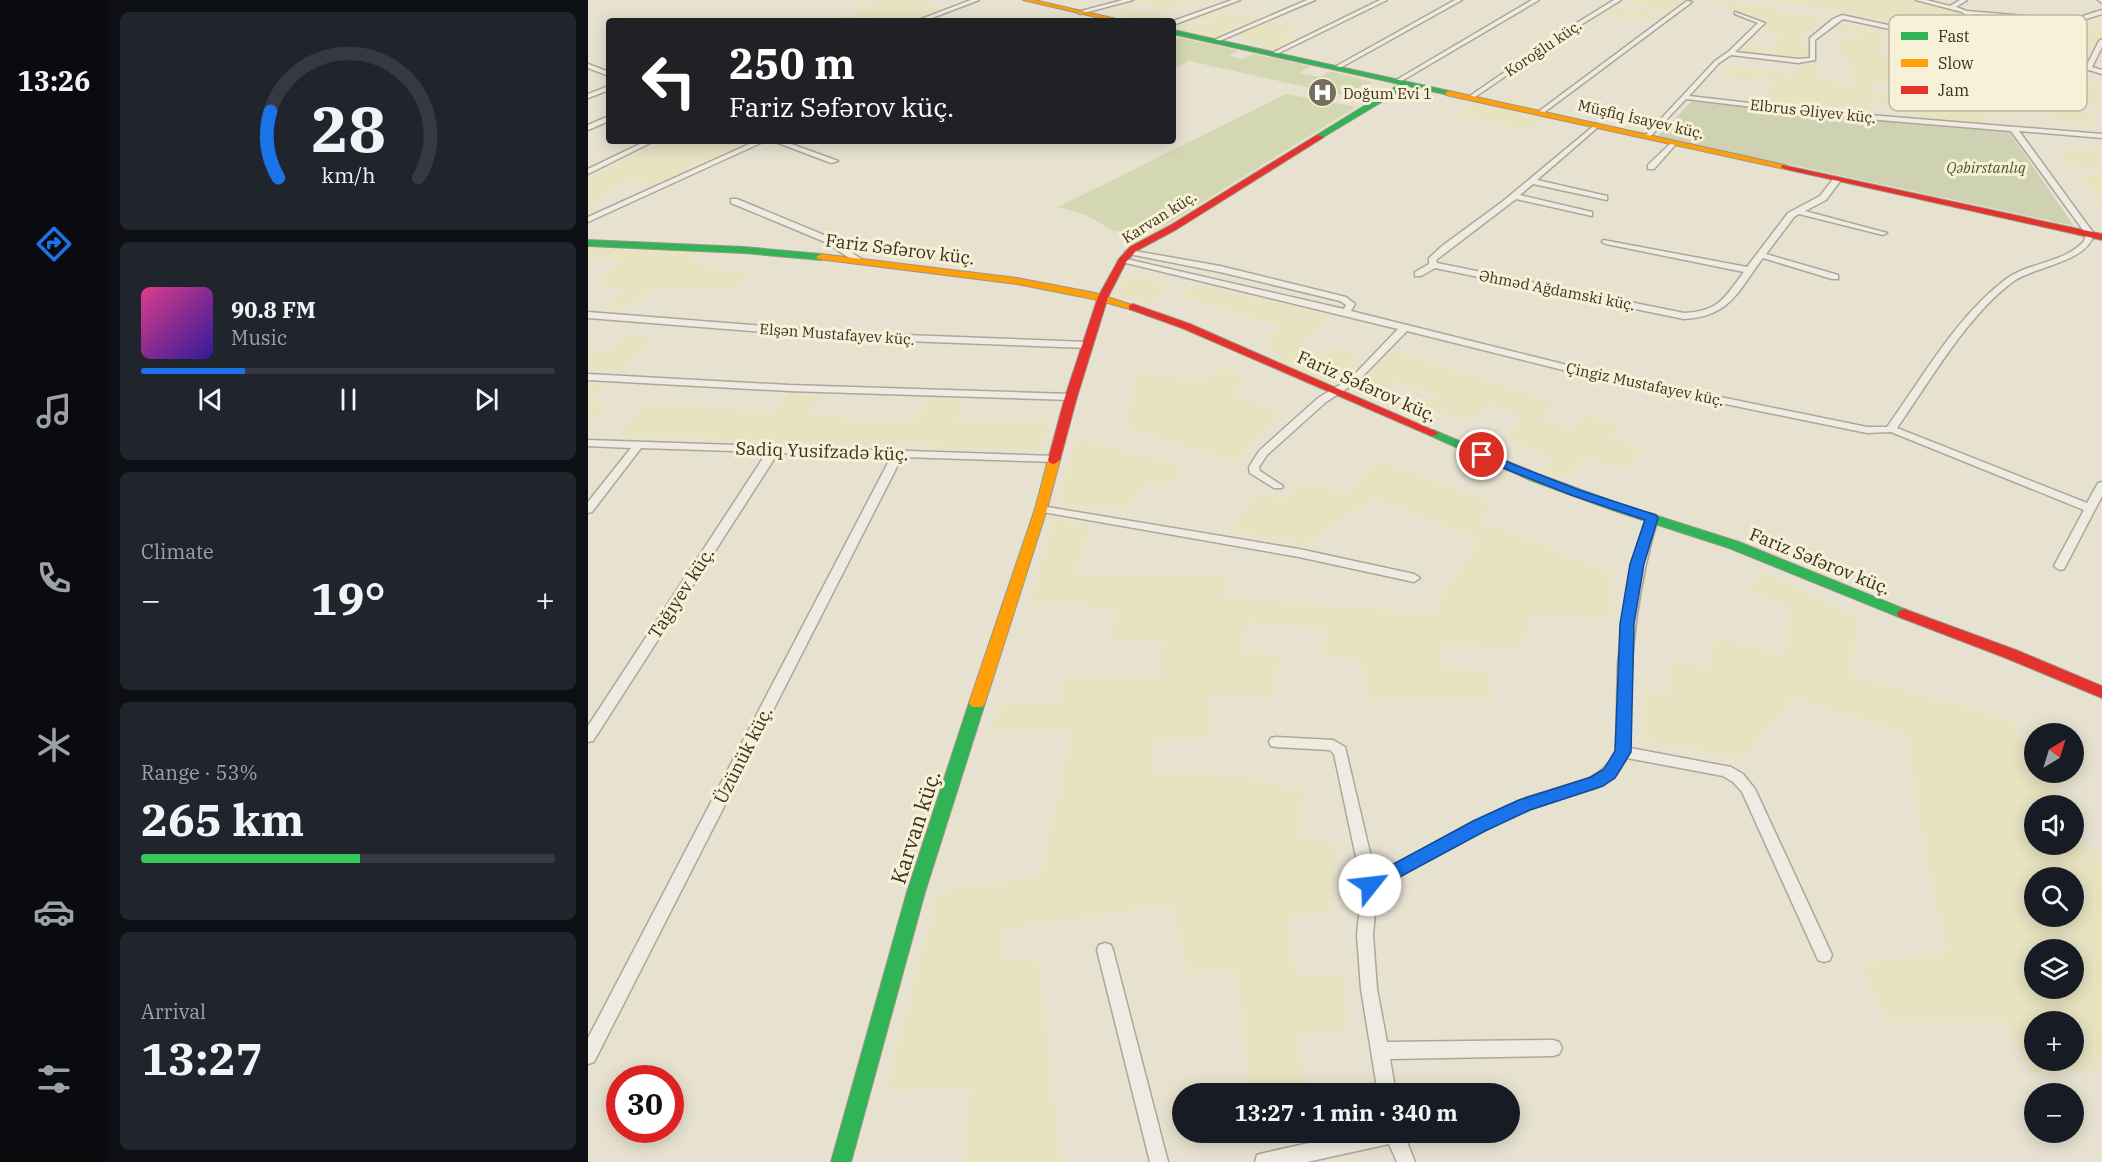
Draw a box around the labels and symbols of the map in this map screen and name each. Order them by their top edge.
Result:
street label: Koroğlu küç. [1501,15,1585,81]
legend [1889,15,2087,111]
text: Fast [1938,26,1970,46]
text: Slow [1938,53,1974,73]
hospital icon: Doğum Evi 1 [1306,77,1338,109]
text: Jam [1938,80,1969,100]
place label: Doğum Evi 1 [1343,84,1432,103]
street label: Müşfiq İsayev küç. [1576,95,1706,143]
street label: Elbrus Əliyev küç. [1749,95,1877,127]
park label: Qəbirstanlıq [1946,158,2026,177]
street label: Karvan küç. [1118,187,1200,247]
street label: Fariz Səfərov küç. [824,228,976,270]
street label: Əhməd Ağdamski küç. [1477,266,1637,314]
street label: Elşən Mustafayev küç. [759,319,915,349]
street label: Fariz Səfərov küç. [1294,345,1440,427]
street label: Çingiz Mustafayev küç. [1564,358,1726,410]
pin [1456,429,1507,480]
street label: Sadiq Yusifzadə küç. [735,436,909,466]
street label: Fariz Səfərov küç. [1746,522,1894,600]
street label: Tağıyev küç. [643,543,719,643]
street label: Üzünük küç. [709,703,777,807]
north arrow [2024,723,2084,783]
street label: Karvan küç. [883,767,947,887]
position arrow [1338,853,1402,917]
speed limit sign: 30 [606,1065,684,1143]

